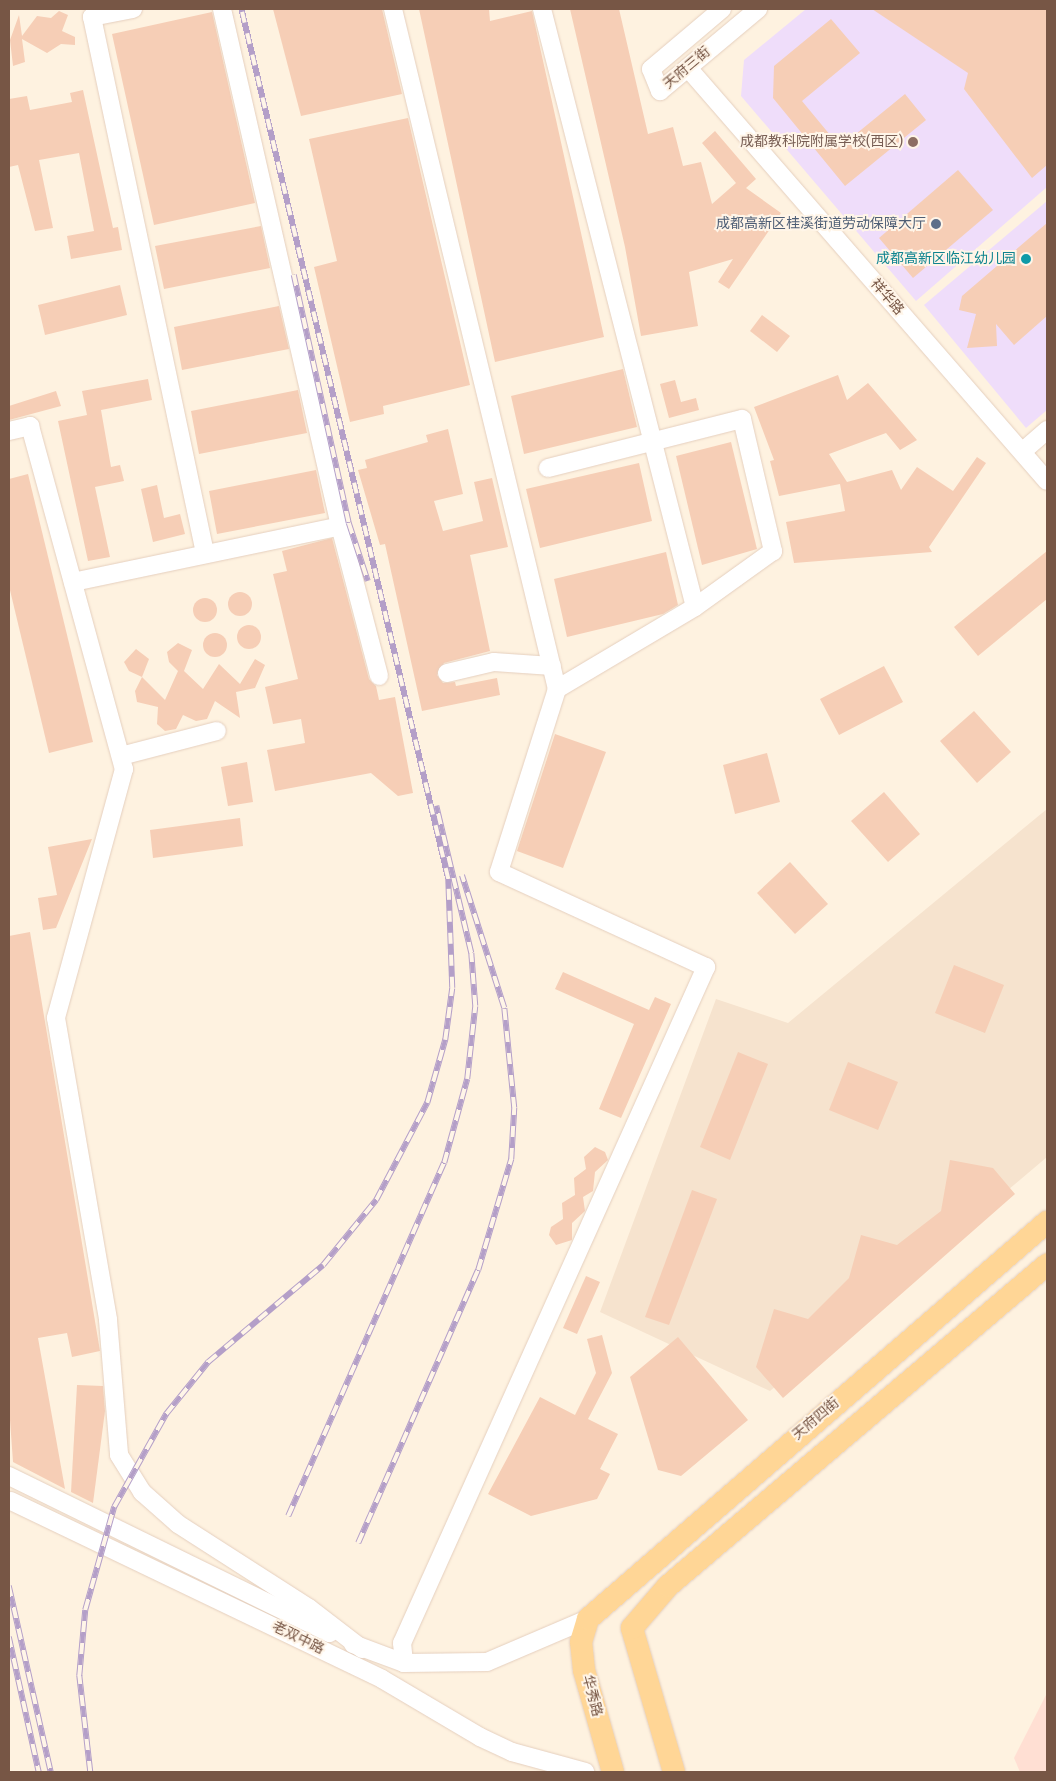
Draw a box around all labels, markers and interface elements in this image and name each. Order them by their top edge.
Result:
street label: 天府三街 [660,44,714,92]
place label: 成都教科院附属学校(西区) [740,134,903,150]
marker: 成都教科院附属学校(西区) [907,136,919,148]
place label: 成都高新区桂溪街道劳动保障大厅 [716,216,926,232]
marker: 成都高新区桂溪街道劳动保障大厅 [930,218,942,230]
place label: 成都高新区临江幼儿园 [876,251,1016,267]
marker: 成都高新区临江幼儿园 [1020,253,1032,265]
street label: 祥华路 [867,276,907,318]
street label: 天府四街 [789,1395,843,1443]
street label: 老双中路 [269,1618,327,1658]
street label: 华秀路 [578,1674,606,1718]

